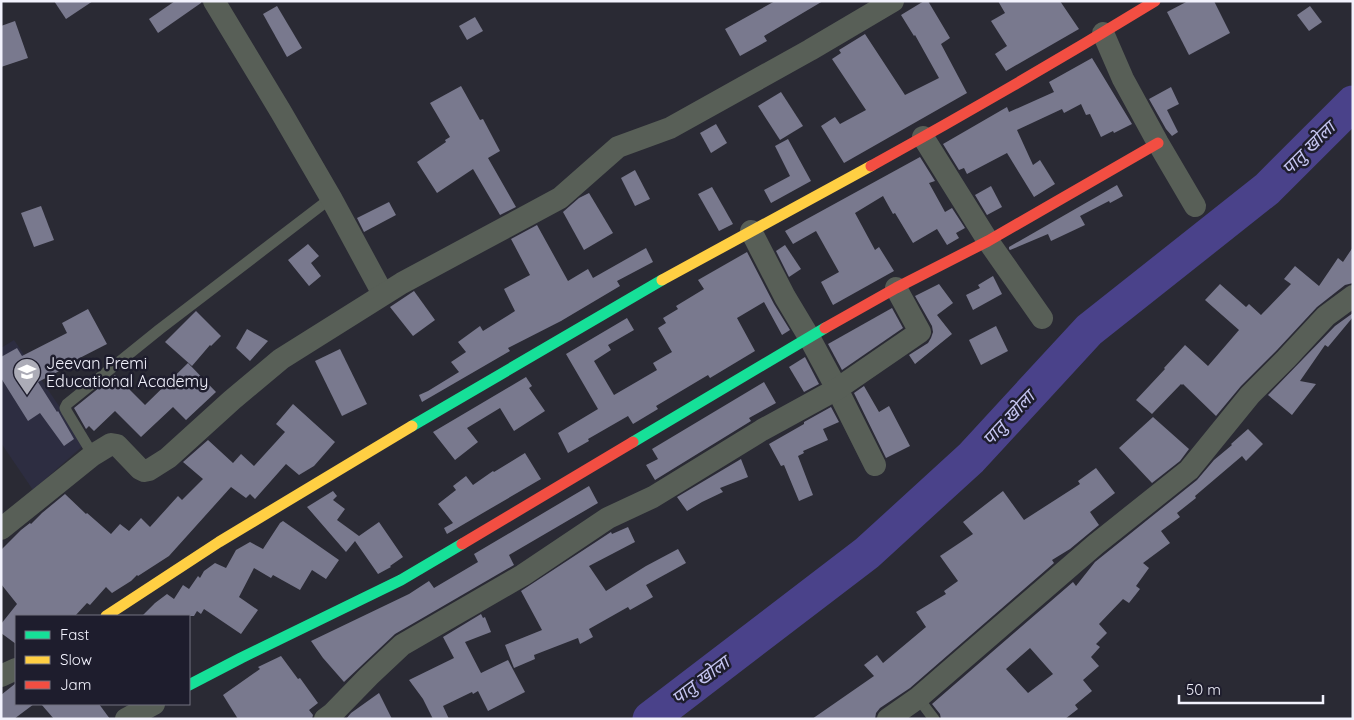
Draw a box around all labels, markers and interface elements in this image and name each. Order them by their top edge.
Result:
water label: पातु खोला [1276,114,1342,180]
place label: Jeevan Premi Educational Academy [46,353,208,391]
school or university icon: Jeevan Premi Educational Academy [12,357,42,396]
water label: पातु खोला [977,383,1041,450]
legend [15,615,190,705]
text: Fast [60,625,89,644]
water label: पातु खोला [667,649,736,709]
text: Slow [60,650,92,669]
scale bar [1179,672,1323,704]
text: Jam [60,675,91,694]
text: 50 m [1186,680,1221,699]

